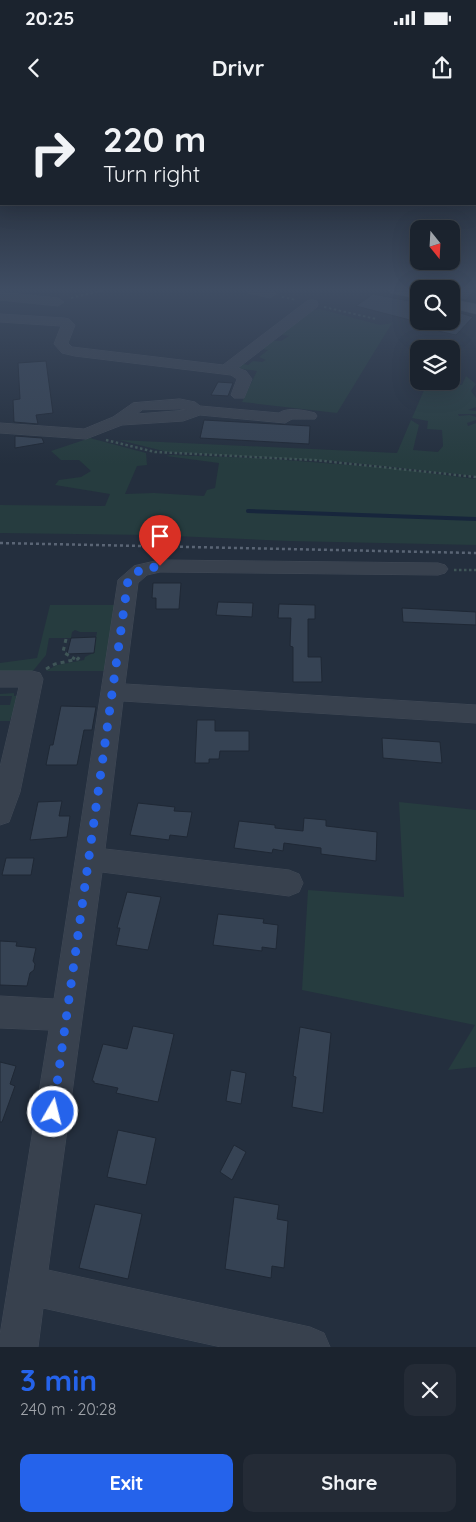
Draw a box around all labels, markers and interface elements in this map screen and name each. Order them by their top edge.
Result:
text: 20:25 [25,6,74,30]
icon: back [20,54,48,82]
text: Drivr [212,54,264,82]
icon: share [428,54,456,82]
text: 220 m [103,117,206,161]
icon: right [20,120,85,185]
text: Turn right [103,160,200,188]
north arrow [410,220,460,270]
map controls [410,220,460,390]
button: search [410,280,460,330]
button: layers [410,340,460,390]
pin [139,515,181,566]
icon: arrive [146,522,174,550]
position arrow [26,1085,78,1137]
text: 3 min [20,1361,97,1399]
button: close [404,1364,456,1416]
text: 240 m · 20:28 [20,1399,116,1419]
button: Exit [20,1454,233,1512]
button: Share [243,1454,456,1512]

